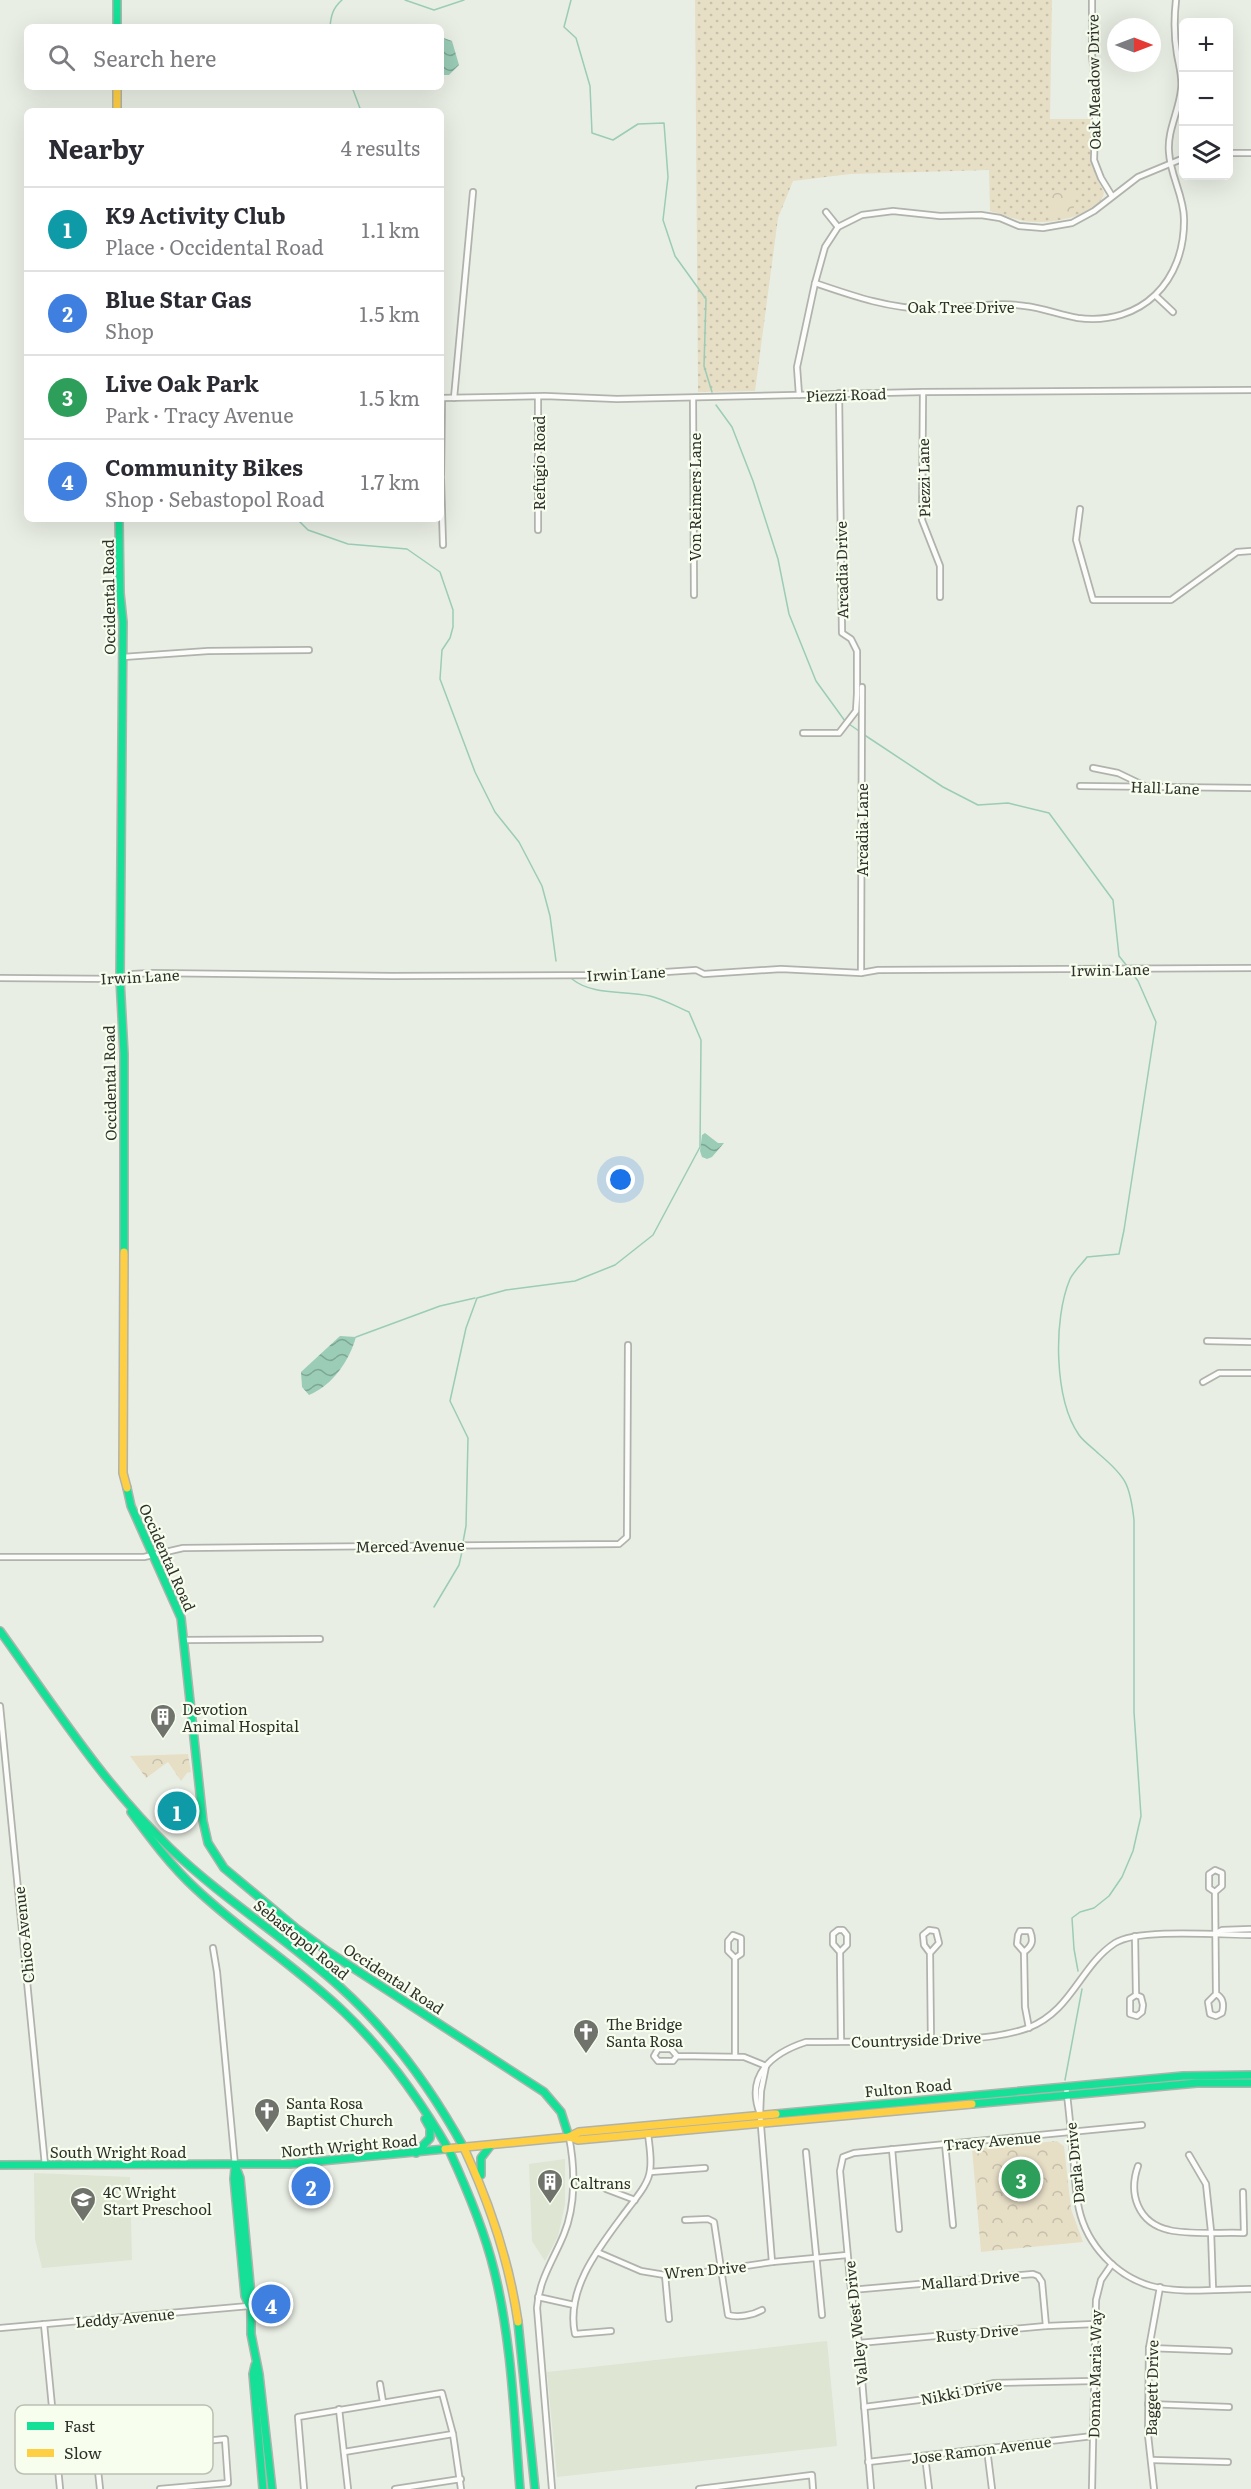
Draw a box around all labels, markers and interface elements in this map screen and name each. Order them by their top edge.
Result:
street label: Oak Meadow Drive [1080,14,1106,150]
north arrow [1107,18,1161,72]
map controls [1179,18,1233,180]
button: + [1179,18,1233,72]
search box [24,24,444,90]
icon: search [45,41,78,74]
text: Search here [93,41,216,74]
button: − [1179,72,1233,126]
button: layers [1179,126,1233,180]
text: Nearby [48,128,144,167]
text: 4 results [341,132,420,162]
text: K9 Activity Club [105,198,285,231]
text: 1 [63,214,72,244]
text: 1.1 km [362,214,420,244]
text: Place · Occidental Road [105,231,324,261]
text: Blue Star Gas [105,282,252,315]
street label: Oak Tree Drive [907,295,1015,318]
text: 2 [62,298,73,328]
text: 1.5 km [360,298,420,328]
text: Shop [105,315,154,345]
text: Live Oak Park [105,366,259,399]
street label: Piezzi Road [805,381,887,407]
text: 3 [62,382,73,412]
text: 1.5 km [360,382,420,412]
text: Park · Tracy Avenue [105,399,294,429]
street label: Refugio Road [527,415,550,511]
street label: Von Reimers Lane [683,433,706,561]
street label: Piezzi Lane [911,438,935,518]
text: Community Bikes [105,450,303,483]
text: 4 [61,466,74,496]
text: 1.7 km [361,466,420,496]
text: Shop · Sebastopol Road [105,483,324,513]
street label: Arcadia Drive [829,521,853,619]
street label: Occidental Road [95,539,121,655]
street label: Hall Lane [1130,774,1200,800]
street label: Arcadia Lane [850,783,873,877]
street label: Irwin Lane [1070,957,1150,981]
street label: Irwin Lane [586,959,666,987]
street label: Irwin Lane [100,962,180,990]
street label: Occidental Road [96,1025,122,1141]
your location [606,1165,635,1194]
street label: Occidental Road [134,1499,202,1615]
street label: Merced Avenue [355,1533,465,1557]
place label: Devotion Animal Hospital [182,1697,299,1737]
building icon: Devotion Animal Hospital [148,1702,178,1740]
pin: 1 [158,1788,196,1834]
street label: Chico Avenue [6,1885,40,1985]
street label: Sebastopol Road [249,1893,355,1985]
street label: Occidental Road [339,1937,449,2019]
place label: The Bridge Santa Rosa [606,2012,684,2052]
church icon: The Bridge Santa Rosa [571,2017,601,2055]
street label: Countryside Drive [850,2025,982,2053]
street label: Fulton Road [864,2072,952,2102]
place label: Santa Rosa Baptist Church [286,2091,393,2131]
church icon: Santa Rosa Baptist Church [252,2096,282,2134]
street label: Darla Drive [1058,2121,1090,2205]
street label: Tracy Avenue [942,2124,1042,2156]
street label: North Wright Road [280,2128,418,2162]
street label: South Wright Road [50,2140,186,2163]
pin: 3 [1002,2156,1040,2202]
pin: 2 [292,2164,330,2208]
building icon: Caltrans [535,2167,565,2205]
place label: Caltrans [570,2171,631,2194]
place label: 4C Wright Start Preschool [103,2180,212,2220]
school or university icon: 4C Wright Start Preschool [68,2185,98,2223]
street label: Wren Drive [663,2254,747,2284]
street label: Valley West Drive [837,2259,873,2386]
street label: Mallard Drive [920,2263,1021,2295]
pin: 4 [252,2282,290,2326]
street label: Leddy Avenue [74,2301,176,2333]
street label: Donna Maria Way [1081,2309,1107,2439]
street label: Rusty Drive [934,2317,1020,2347]
street label: Baggett Drive [1139,2339,1163,2436]
street label: Nikki Drive [918,2372,1004,2410]
legend [15,2405,213,2474]
text: Fast [64,2413,96,2437]
street label: Jose Ramon Avenue [910,2429,1053,2469]
text: Slow [64,2440,102,2464]

